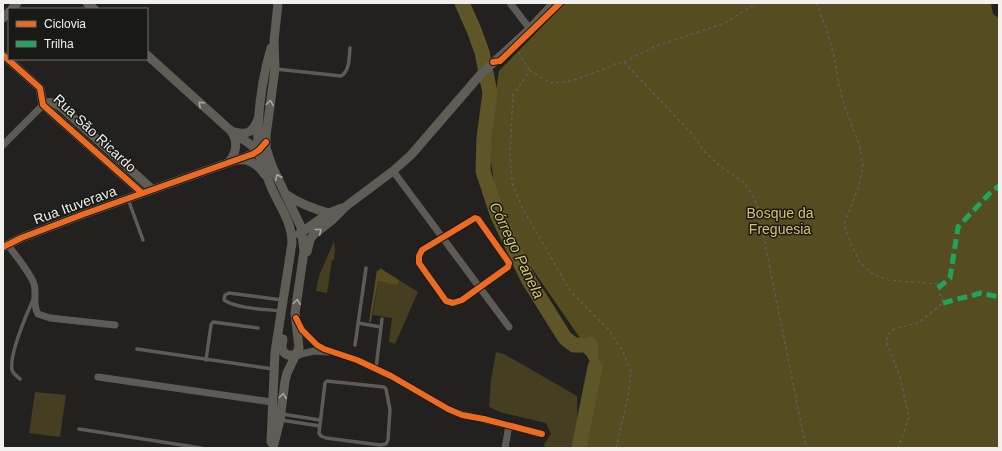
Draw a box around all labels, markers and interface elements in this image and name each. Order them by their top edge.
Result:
legend [8,8,148,60]
text: Ciclovia [44,17,86,31]
text: Trilha [44,37,74,51]
street label: Rua São Ricardo [51,91,140,175]
one-way arrow [265,100,274,106]
one-way arrow [198,101,206,108]
one-way arrow [275,174,283,182]
street label: Rua Ituverava [31,183,119,227]
water label: Córrego Panela [486,199,548,301]
park label: Bosque da Freguesia [747,205,814,237]
one-way arrow [314,229,321,236]
one-way arrow [292,299,301,306]
one-way arrow [278,393,287,399]

